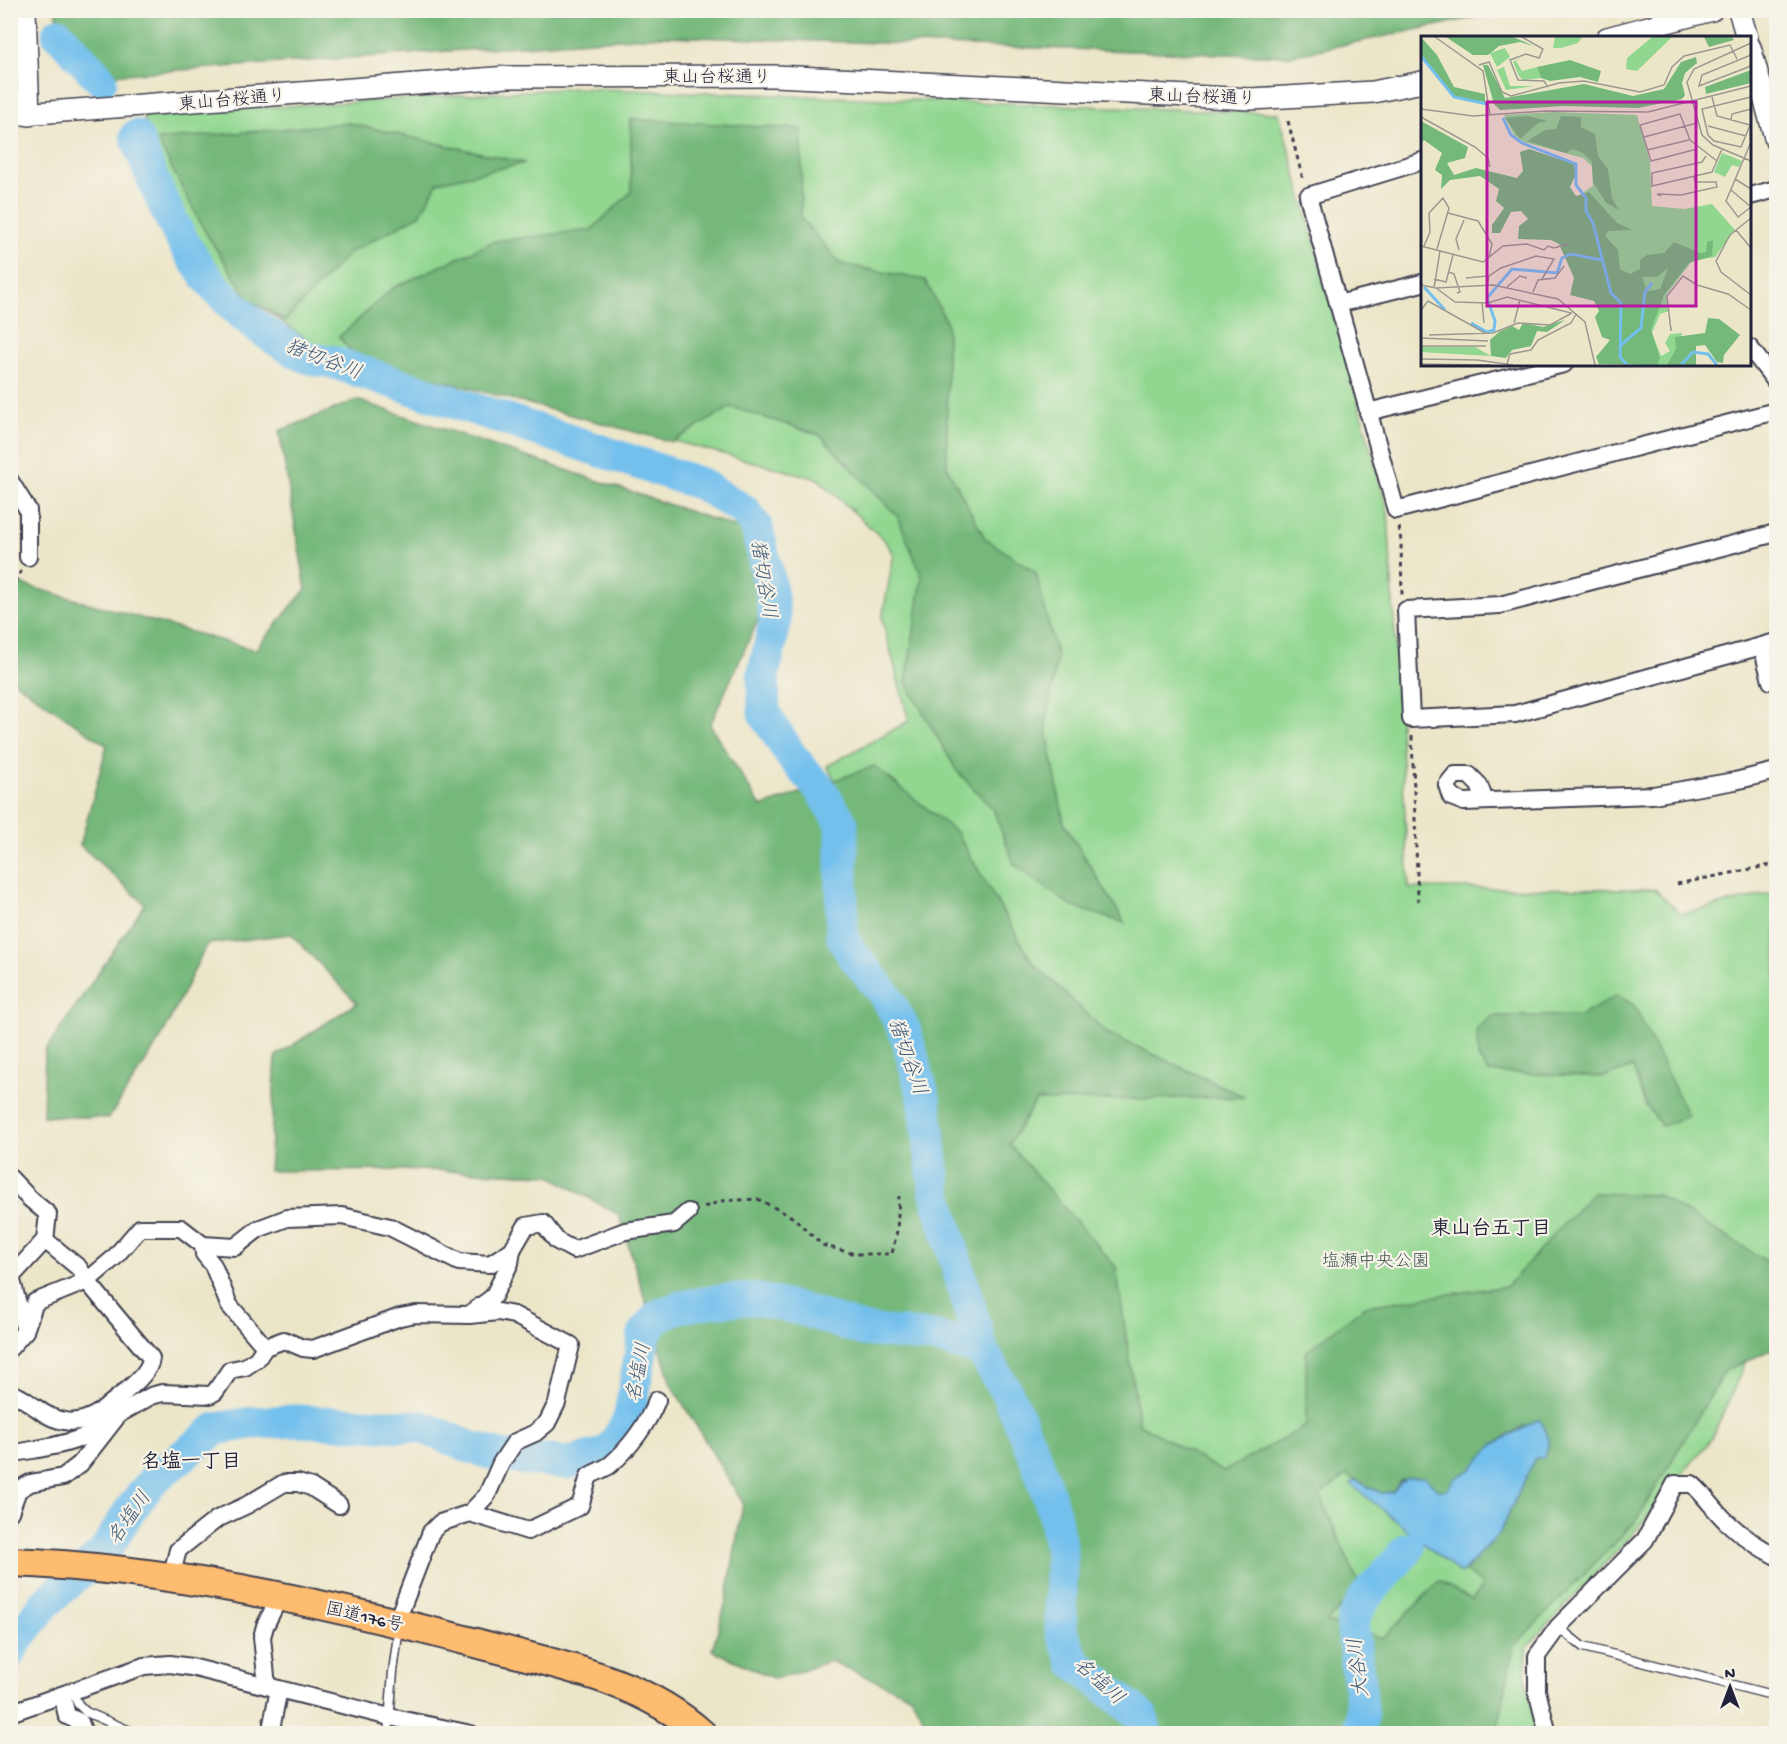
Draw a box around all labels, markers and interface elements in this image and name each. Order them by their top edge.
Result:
inset map [1421,36,1751,366]
street label: 東山台桜通り [663,67,771,89]
street label: 東山台桜通り [177,85,287,117]
street label: 東山台桜通り [1148,85,1256,111]
water label: 猪切谷川 [281,335,365,386]
water label: 猪切谷川 [744,538,780,621]
water label: 猪切谷川 [882,1015,931,1099]
district label: 東山台五丁目 [1431,1217,1551,1242]
park label: 塩瀬中央公園 [1322,1251,1430,1273]
water label: 名塩川 [621,1341,657,1404]
district label: 名塩一丁目 [141,1450,241,1475]
water label: 名塩川 [103,1487,157,1550]
street label: 国道176号 [323,1598,406,1638]
water label: 大谷川 [1344,1636,1376,1699]
water label: 名塩川 [1068,1652,1129,1711]
north arrow [1700,1657,1760,1717]
text: N [1725,1666,1736,1685]

